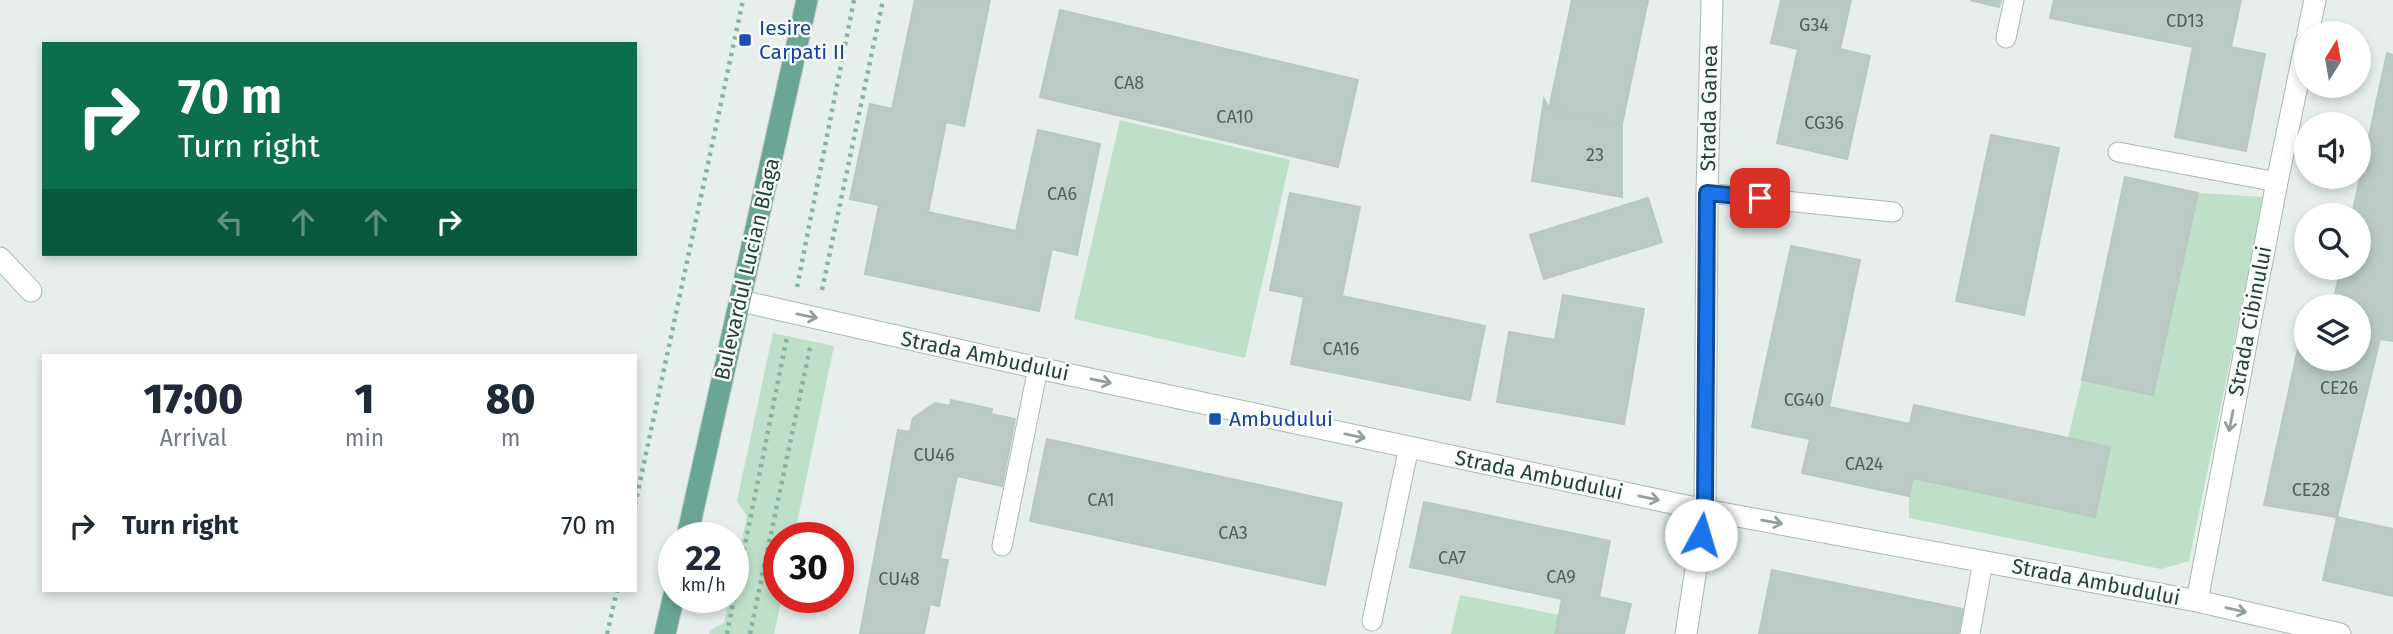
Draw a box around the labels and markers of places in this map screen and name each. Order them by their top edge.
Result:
place label: Iesire Carpati II [759,15,845,65]
marker: Iesire Carpati II [737,32,753,48]
pin [1730,168,1790,228]
place label: Ambudului [1229,406,1333,432]
marker: Ambudului [1207,411,1223,427]

